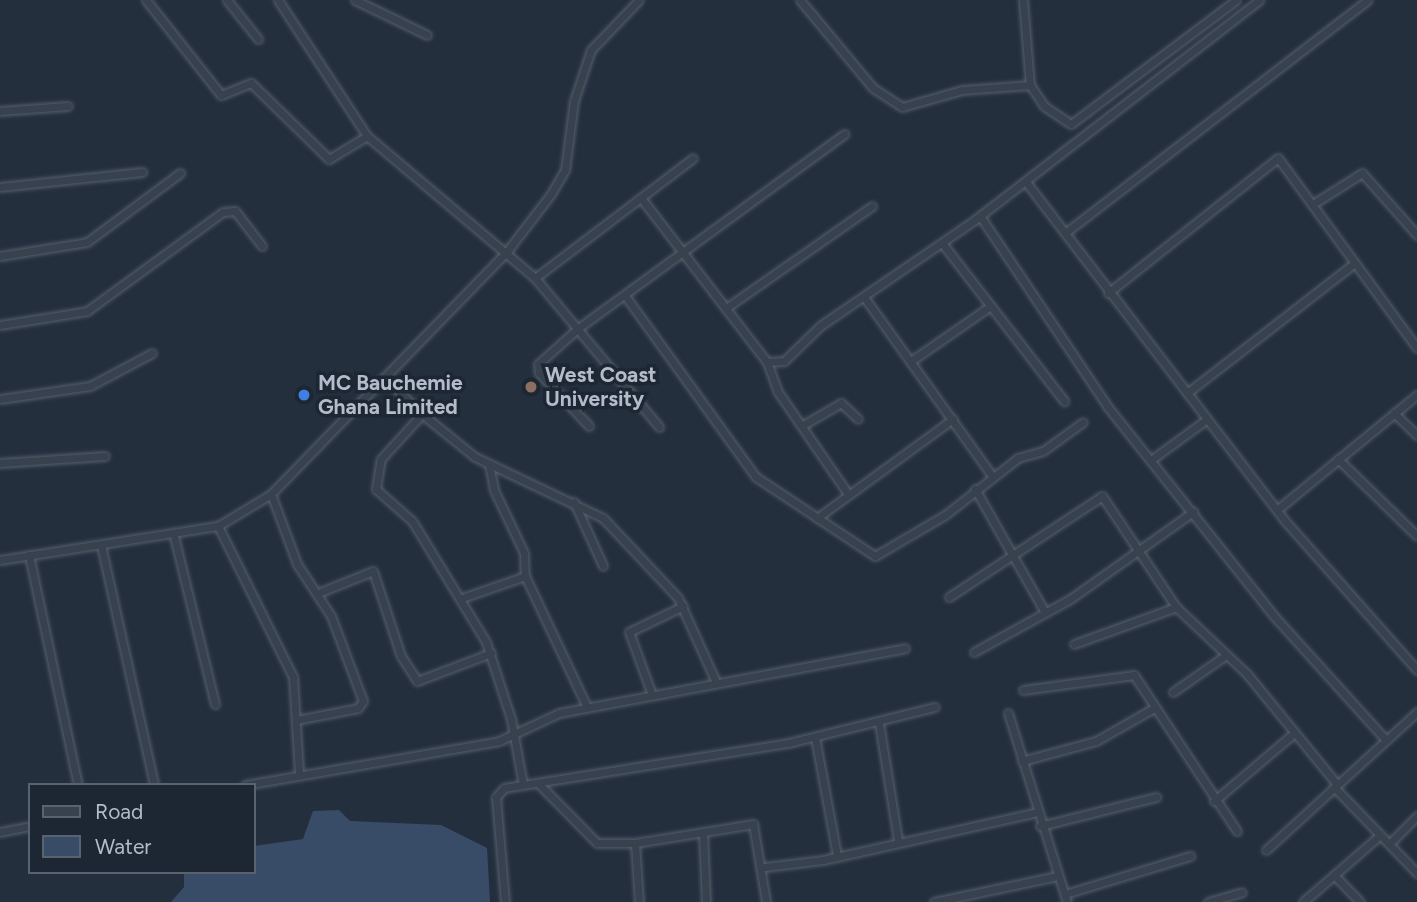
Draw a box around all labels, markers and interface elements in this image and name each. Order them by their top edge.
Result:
place label: West Coast University [545,362,657,412]
place label: MC Bauchemie Ghana Limited [318,370,463,420]
marker: West Coast University [523,379,539,395]
marker: MC Bauchemie Ghana Limited [296,387,312,403]
legend [28,783,256,874]
text: Road [95,799,143,824]
text: Water [95,834,151,859]

